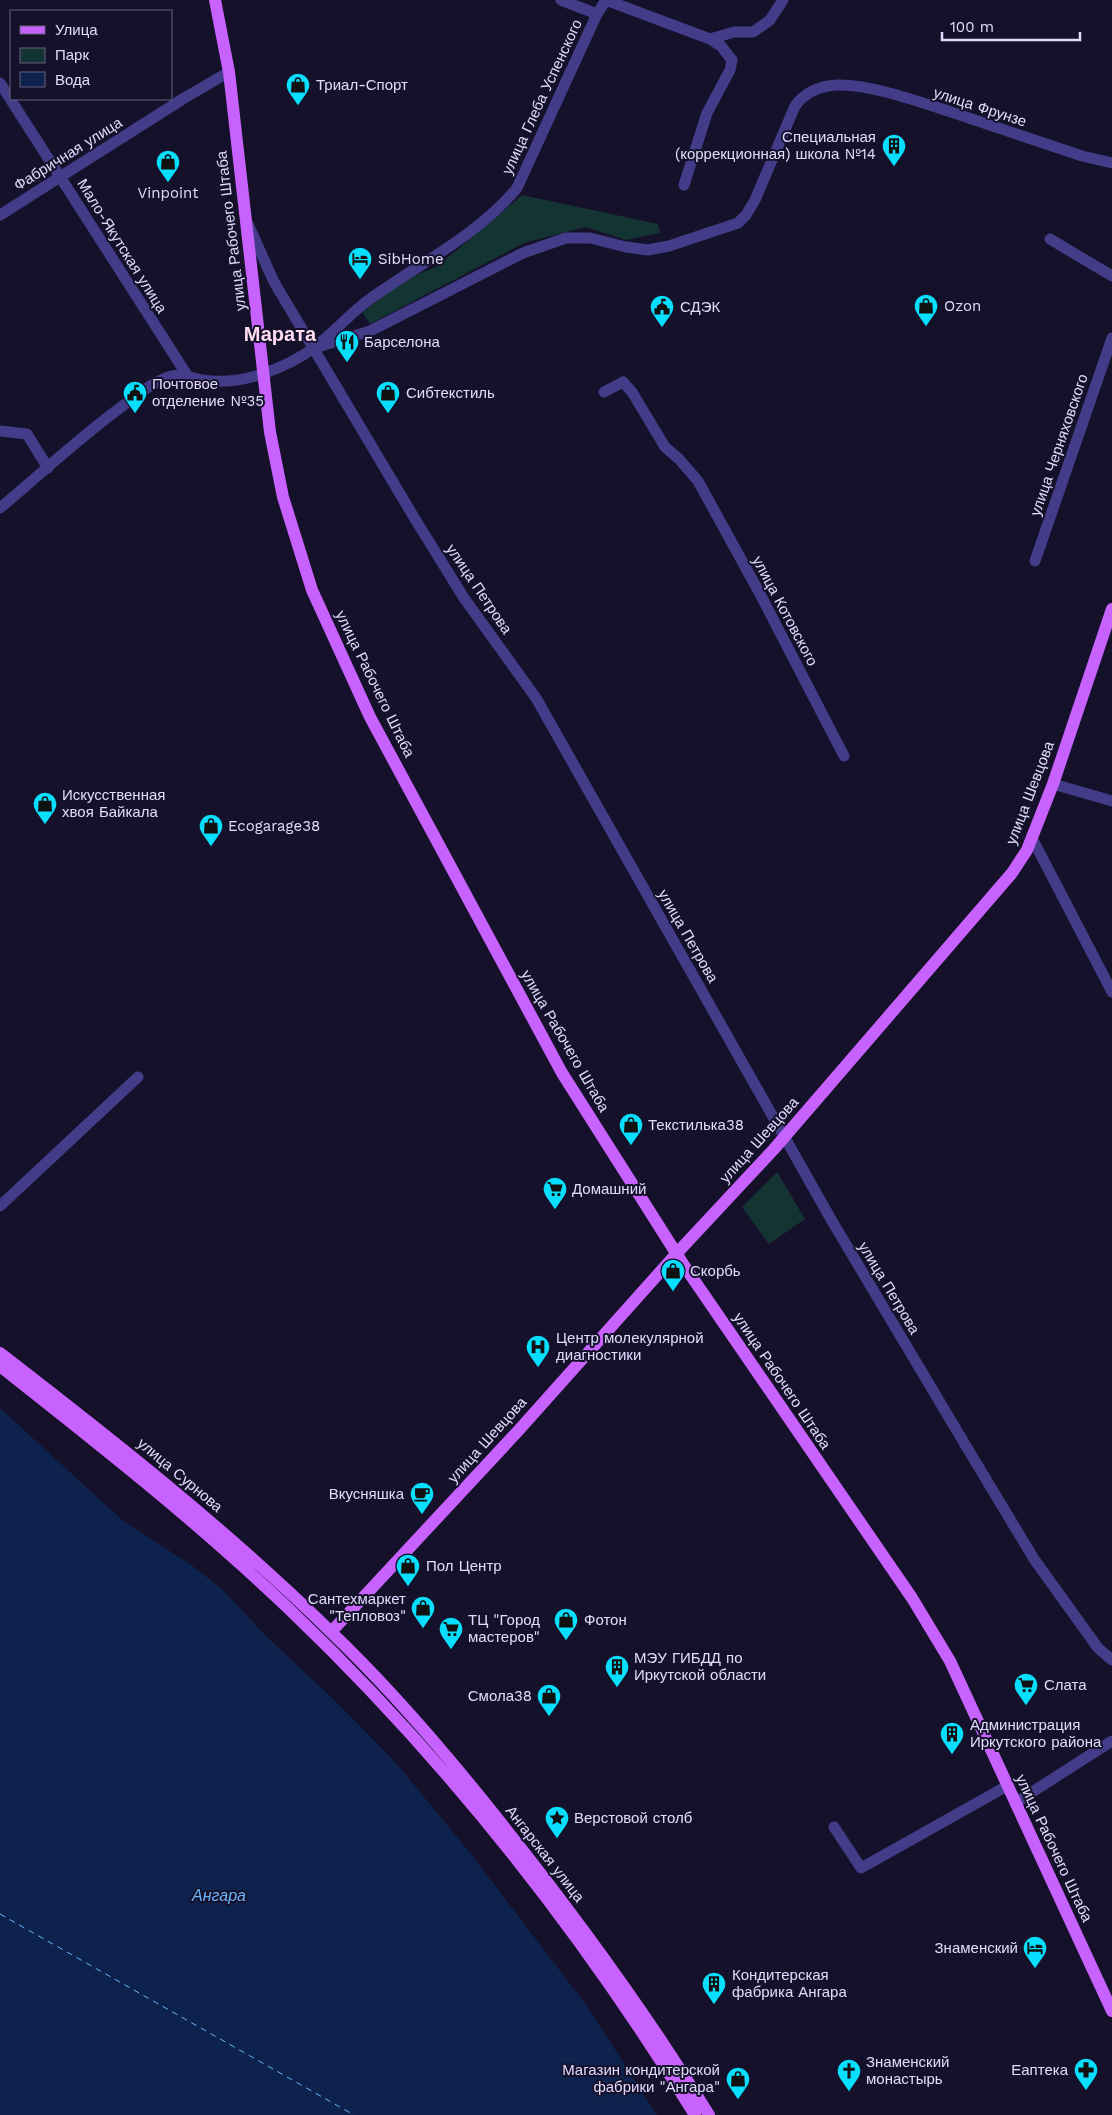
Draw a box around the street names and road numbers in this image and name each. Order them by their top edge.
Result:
street label: улица Глеба Успенского [498,17,586,177]
street label: улица Фрунзе [931,83,1029,131]
street label: Фабричная улица [11,113,126,194]
street label: улица Рабочего Штаба [212,149,250,312]
street label: Мало-Якутская улица [73,176,171,317]
street label: улица Черняховского [1026,372,1092,518]
street label: улица Петрова [442,541,516,638]
street label: улица Котовского [748,553,822,669]
street label: улица Рабочего Штаба [332,608,419,761]
street label: улица Шевцова [1002,738,1058,847]
street label: улица Петрова [654,886,722,986]
street label: улица Рабочего Штаба [517,967,613,1116]
street label: улица Шевцова [716,1093,803,1187]
street label: улица Петрова [854,1238,924,1338]
street label: улица Рабочего Штаба [730,1309,835,1453]
street label: улица Шевцова [444,1393,531,1487]
street label: улица Сурнова [134,1434,227,1516]
street label: улица Рабочего Штаба [1012,1771,1096,1925]
street label: Ангарская улица [502,1802,589,1906]

